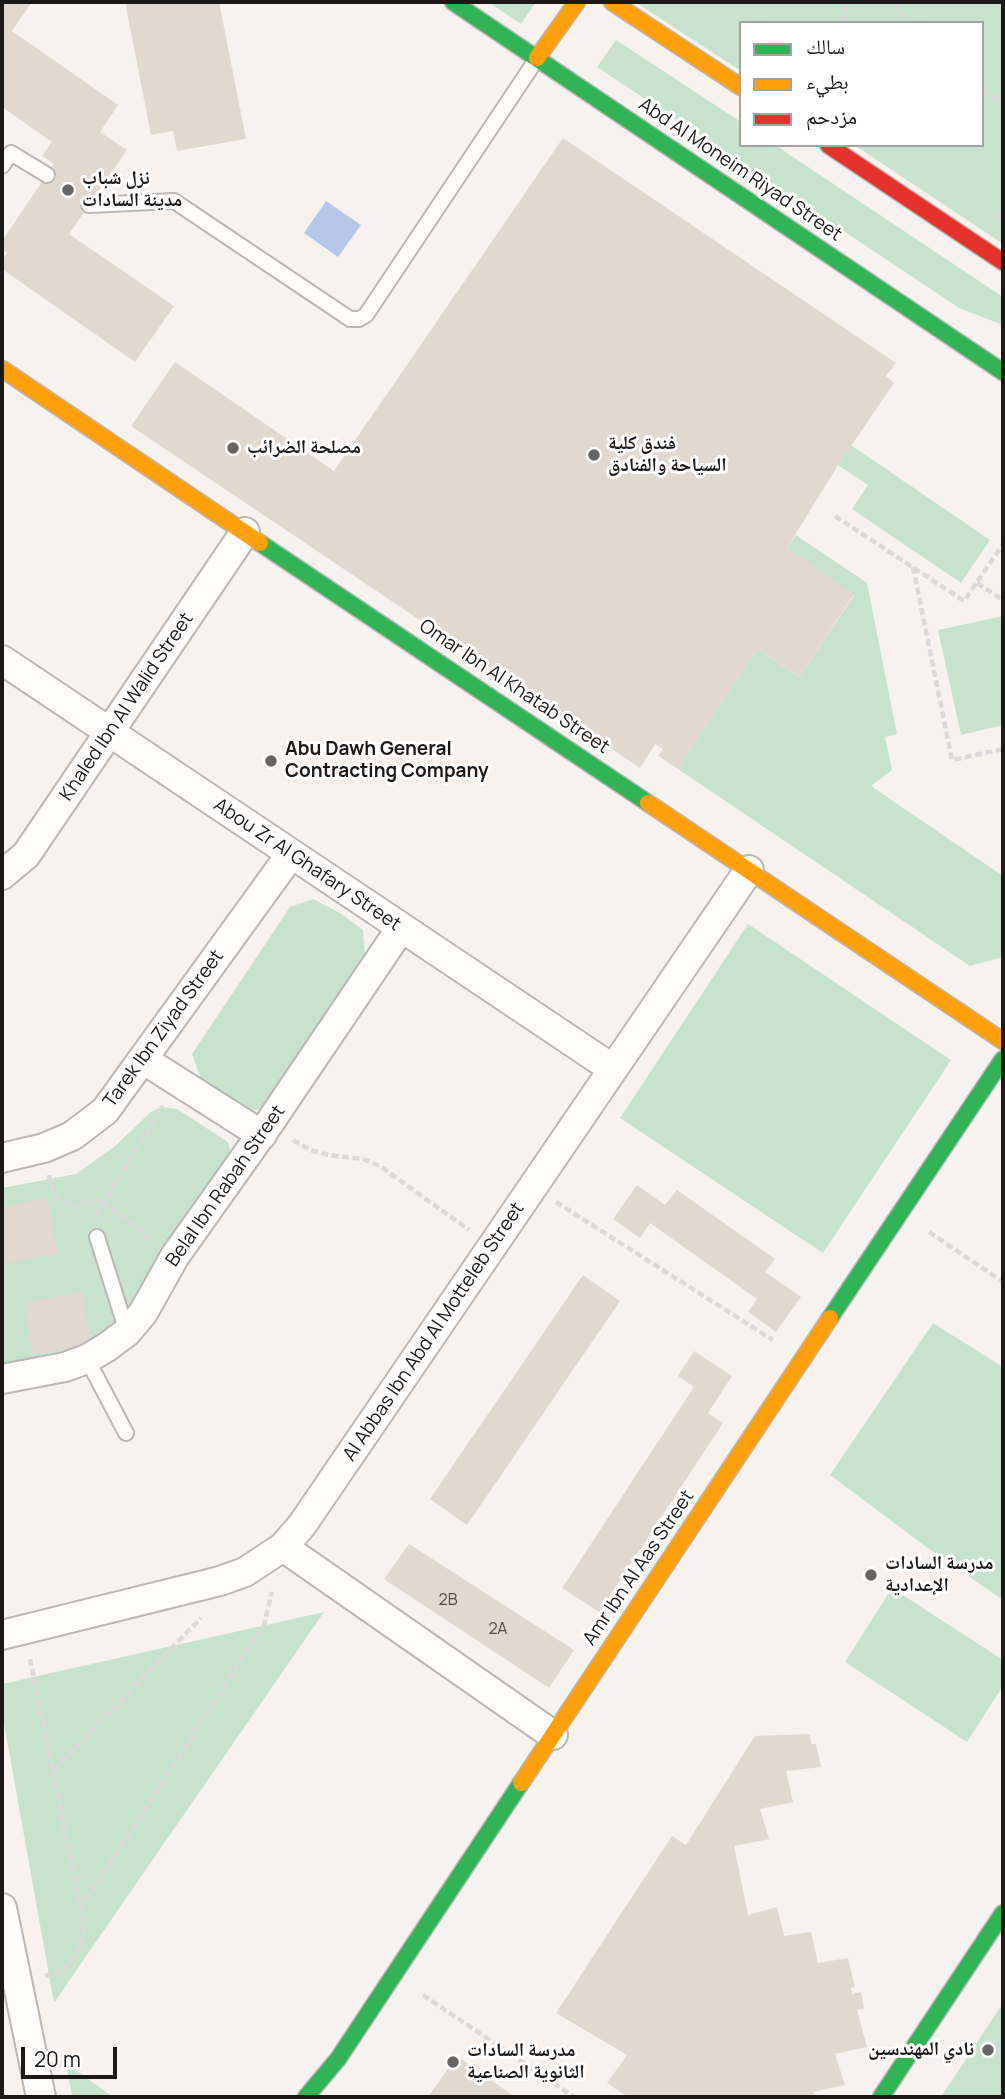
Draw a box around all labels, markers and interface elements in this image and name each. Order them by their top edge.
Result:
legend [739,21,984,147]
text: سالك [806,32,845,60]
text: بطيء [806,67,849,95]
street label: Abd Al Moneim Riyad Street [634,93,846,247]
text: مزدحم [806,102,857,130]
place label: نزل شباب مدينة السادات [82,168,182,212]
marker: نزل شباب مدينة السادات [60,182,76,198]
place label: فندق كلية السياحة والفنادق [608,433,727,477]
place label: مصلحة الضرائب [247,437,361,459]
marker: مصلحة الضرائب [225,440,241,456]
marker: فندق كلية السياحة والفنادق [586,447,602,463]
street label: Khaled Ibn Al Walid Street [55,609,199,805]
street label: Omar Ibn Al Khatab Street [415,615,613,759]
place label: Abu Dawh General Contracting Company [285,739,489,783]
marker: Abu Dawh General Contracting Company [263,753,279,769]
street label: Abou Zr Al Ghafary Street [209,794,405,936]
street label: Tarek Ibn Ziyad Street [99,946,229,1112]
street label: Belal Ibn Rabah Street [162,1101,290,1271]
street label: Al Abbas Ibn Abd Al Motteleb Street [339,1198,529,1466]
street label: Amr Ibn Al Aas Street [579,1486,699,1650]
place label: مدرسة السادات الإعدادية [885,1553,994,1597]
marker: مدرسة السادات الإعدادية [863,1567,879,1583]
house number: 2B [439,1591,457,1611]
house number: 2A [489,1620,507,1640]
scale bar [24,2032,121,2076]
place label: نادي المهندسين [868,2039,974,2061]
place label: مدرسة السادات الثانوية الصناعية [467,2040,585,2084]
marker: نادي المهندسين [980,2042,996,2058]
text: 20 m [34,2045,81,2073]
marker: مدرسة السادات الثانوية الصناعية [445,2054,461,2070]

